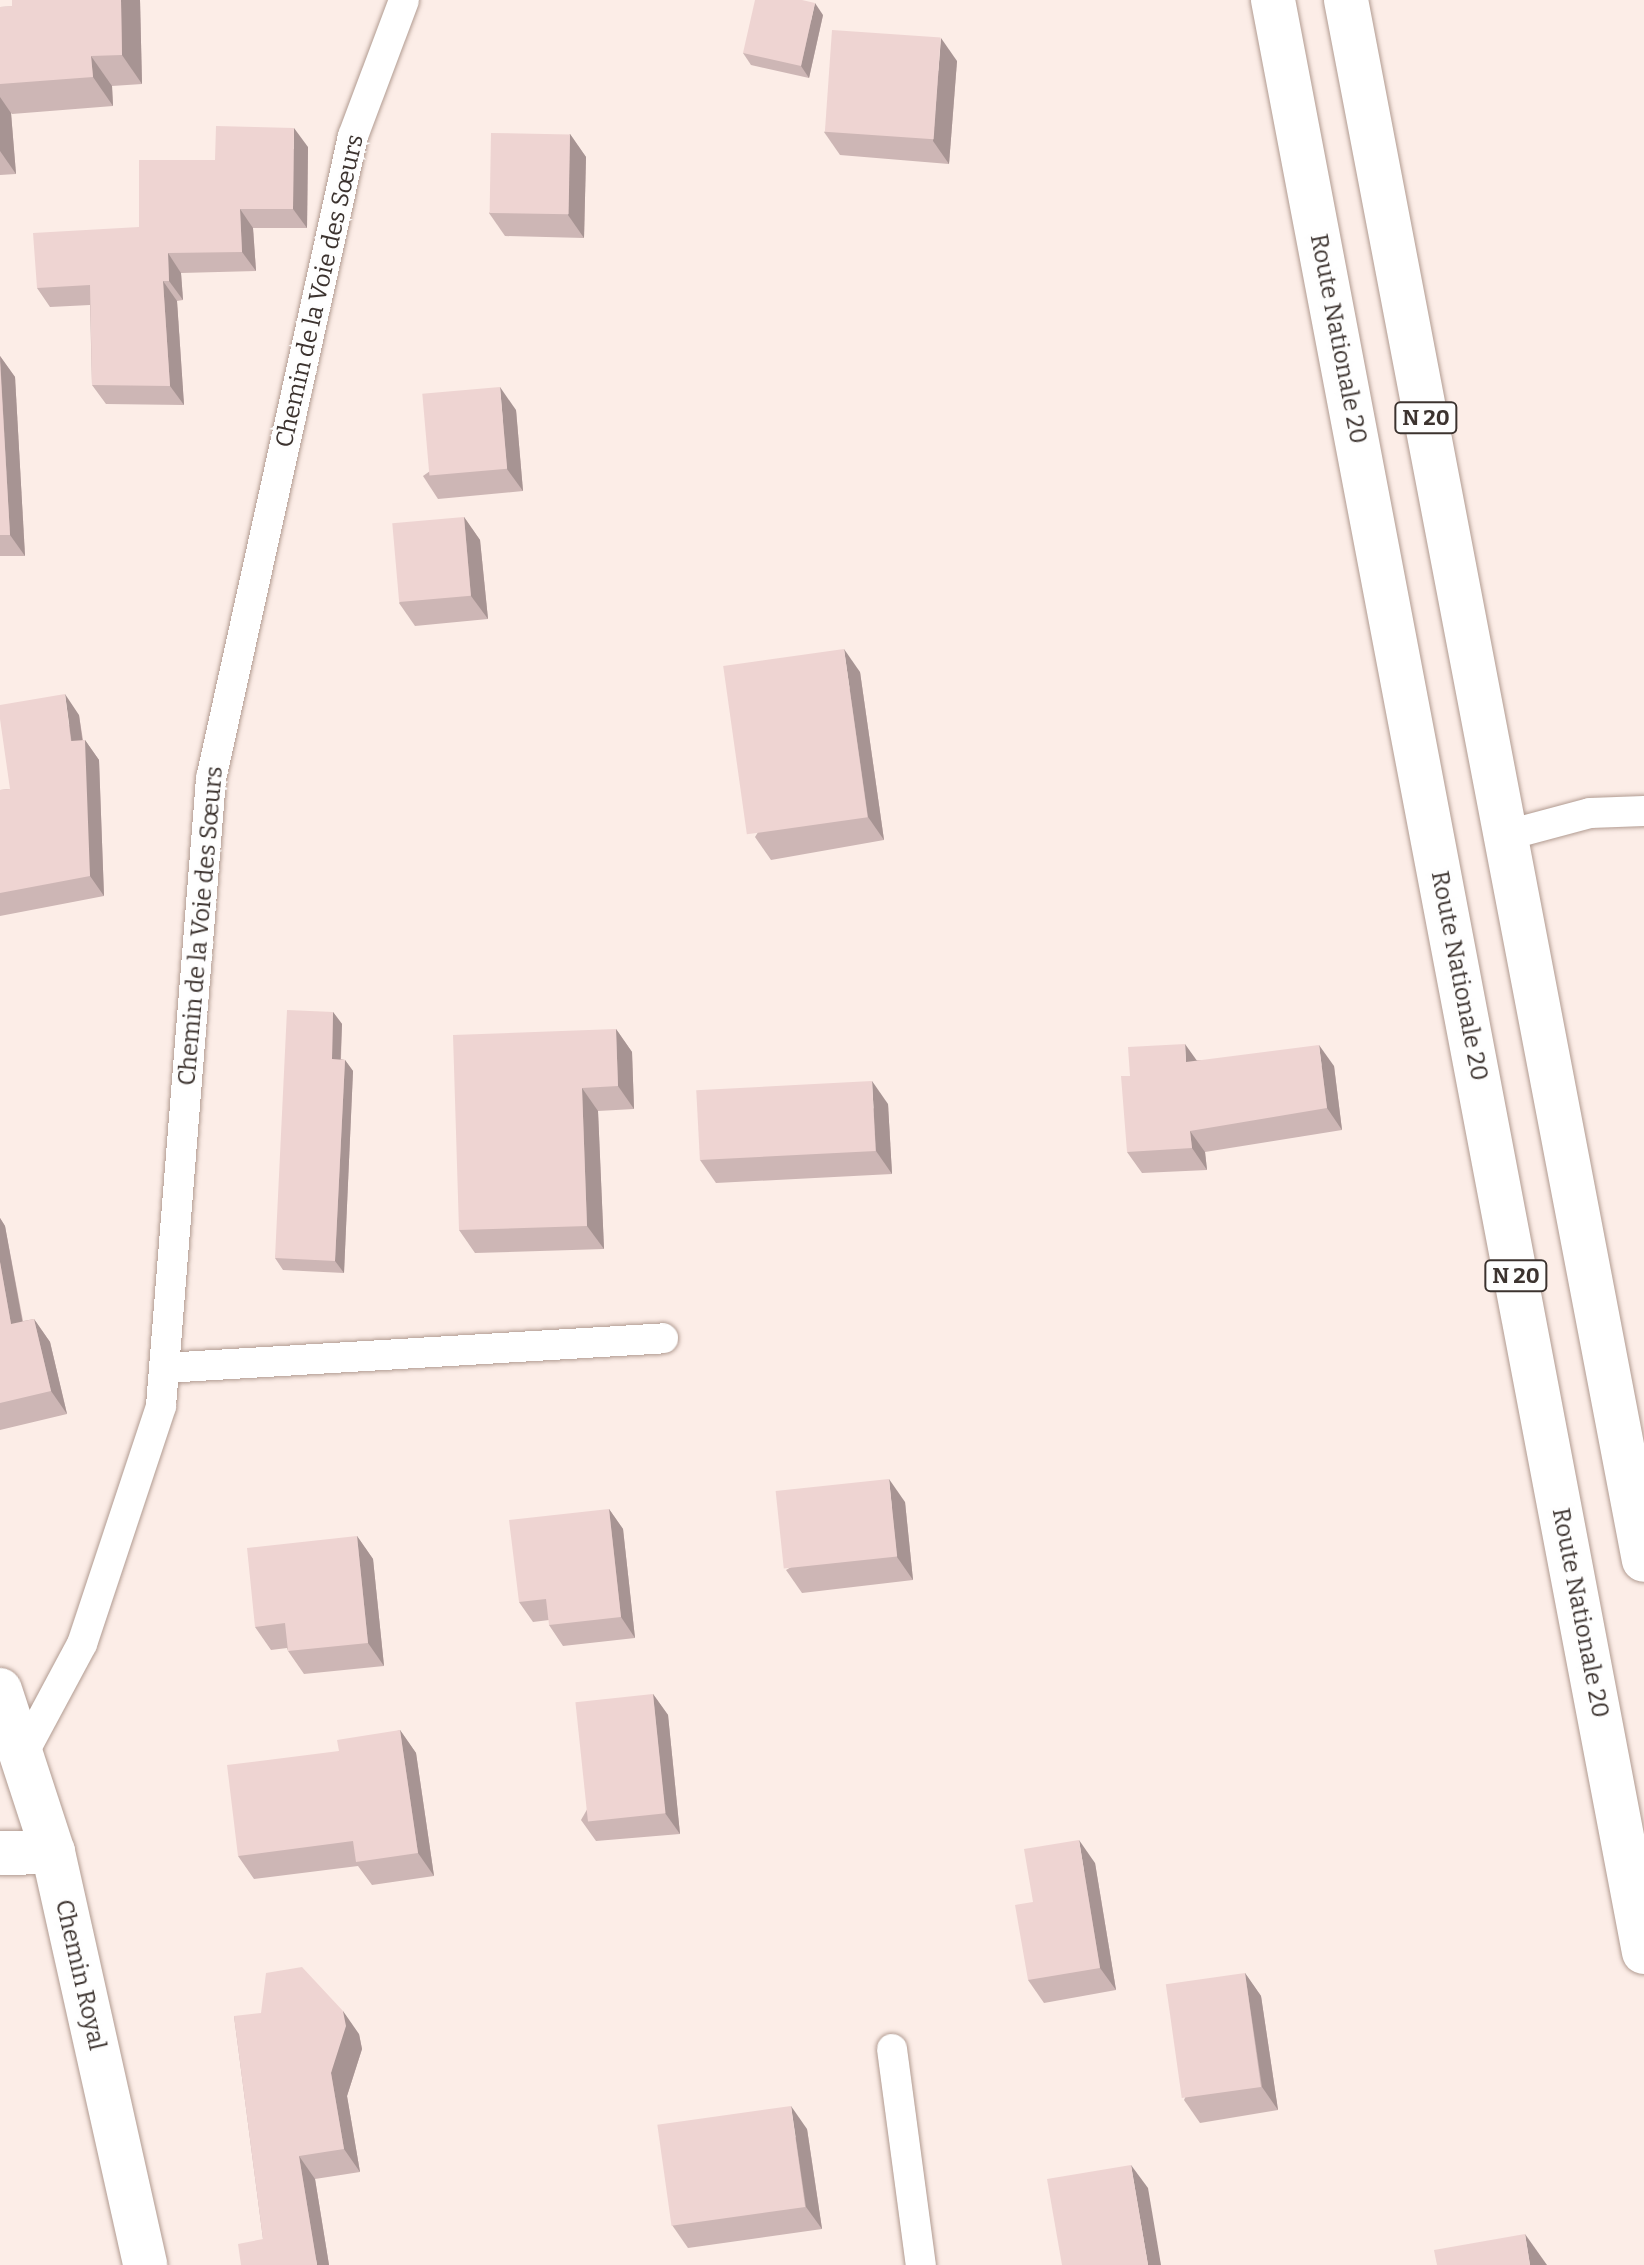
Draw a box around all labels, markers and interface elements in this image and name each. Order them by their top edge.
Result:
street label: Chemin de la Voie des Sœurs [270,132,370,450]
street label: Route Nationale 20 [1304,232,1372,446]
road number: N 20 [1394,400,1458,436]
street label: Chemin de la Voie des Sœurs [173,765,229,1087]
street label: Route Nationale 20 [1425,869,1493,1083]
road number: N 20 [1484,1258,1548,1294]
street label: Route Nationale 20 [1546,1506,1614,1720]
street label: Chemin Royal [49,1897,111,2053]

